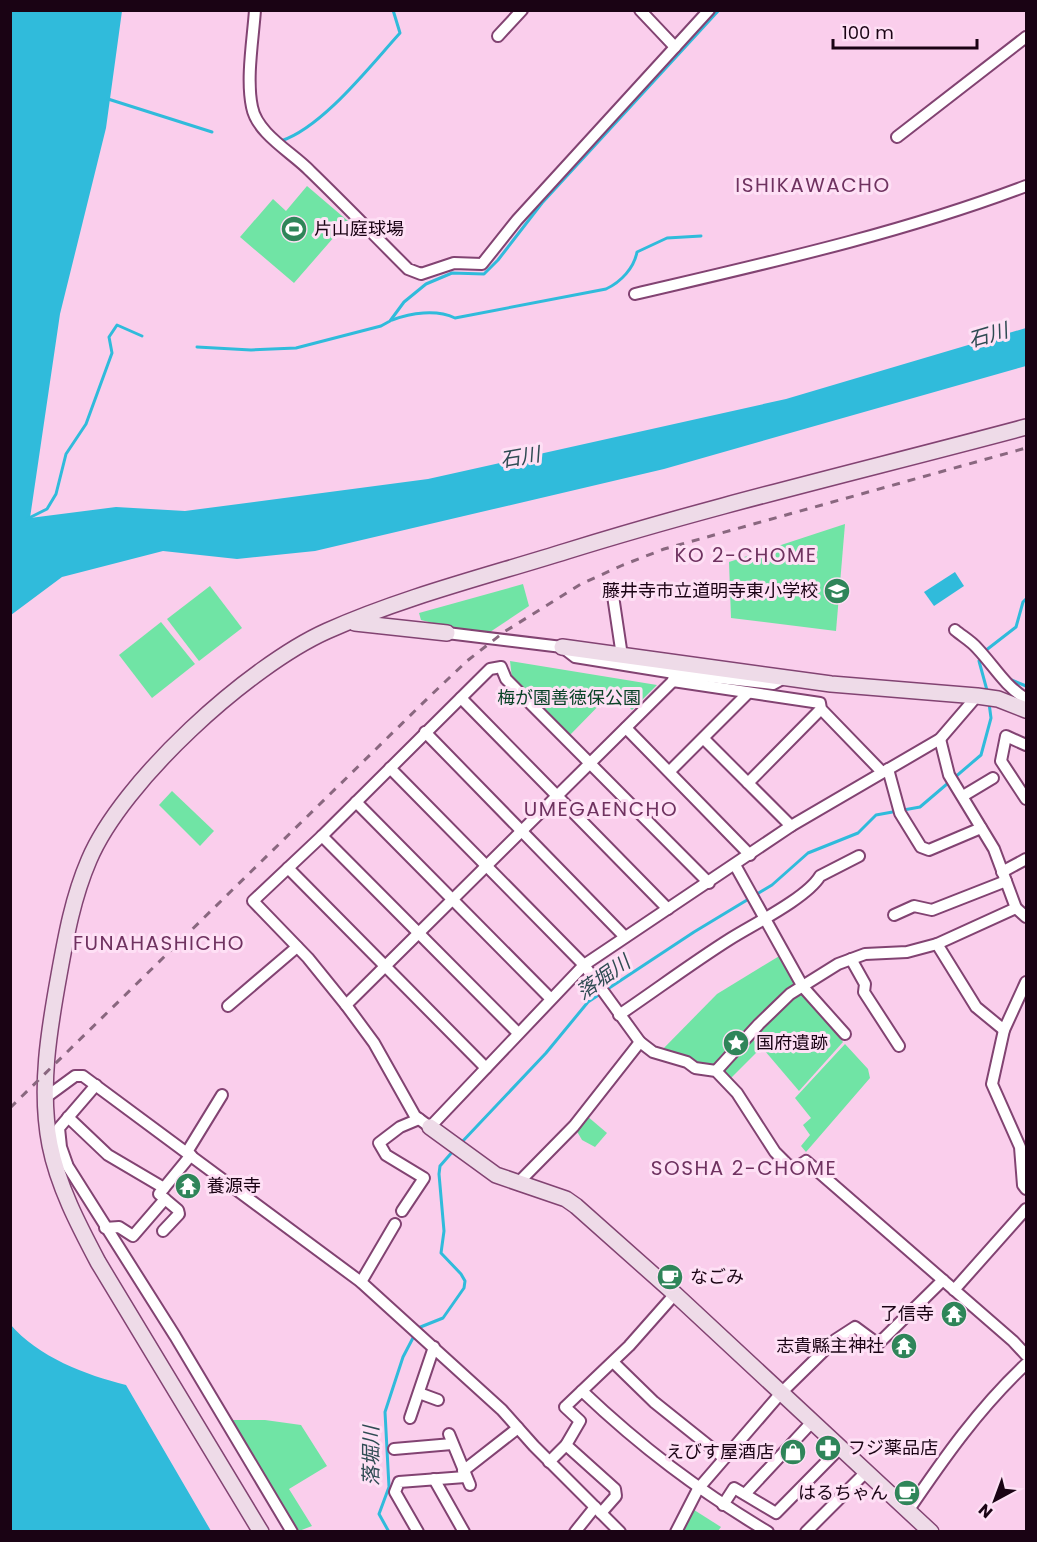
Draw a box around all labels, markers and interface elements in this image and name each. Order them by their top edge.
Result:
scale bar [833,12,977,50]
text: 100 m [842,20,894,45]
district label: ISHIKAWACHO [735,171,891,199]
sports icon: 片山庭球場 [279,214,309,244]
place label: 片山庭球場 [314,216,404,241]
water label: 石川 [965,315,1013,354]
water label: 石川 [498,439,544,474]
district label: KO 2-CHOME [674,541,818,569]
school or university icon: 藤井寺市立道明寺東小学校 [822,576,852,606]
place label: 藤井寺市立道明寺東小学校 [602,578,818,603]
park label: 梅が園善徳保公園 [497,685,641,710]
district label: UMEGAENCHO [524,795,678,823]
district label: FUNAHASHICHO [73,929,245,957]
water label: 落堀川 [570,947,637,1006]
place icon: 国府遺跡 [721,1028,751,1058]
place label: 国府遺跡 [756,1030,828,1055]
district label: SOSHA 2-CHOME [651,1154,837,1182]
temple icon: 養源寺 [173,1171,203,1201]
place label: 養源寺 [207,1173,261,1198]
cafe icon: なごみ [655,1262,685,1292]
place label: なごみ [690,1264,744,1289]
temple icon: 了信寺 [939,1299,969,1329]
place label: 了信寺 [880,1301,934,1326]
temple icon: 志貴縣主神社 [889,1331,919,1361]
place label: 志貴縣主神社 [776,1333,884,1358]
water label: 落堀川 [357,1424,385,1486]
pharmacy icon: フジ薬品店 [813,1433,843,1463]
place label: フジ薬品店 [848,1435,938,1460]
shop icon: えびす屋酒店 [778,1437,808,1467]
place label: えびす屋酒店 [666,1439,774,1464]
north arrow [965,1470,1025,1530]
cafe icon: はるちゃん [892,1478,922,1508]
place label: はるちゃん [798,1480,888,1505]
text: N [973,1498,998,1524]

